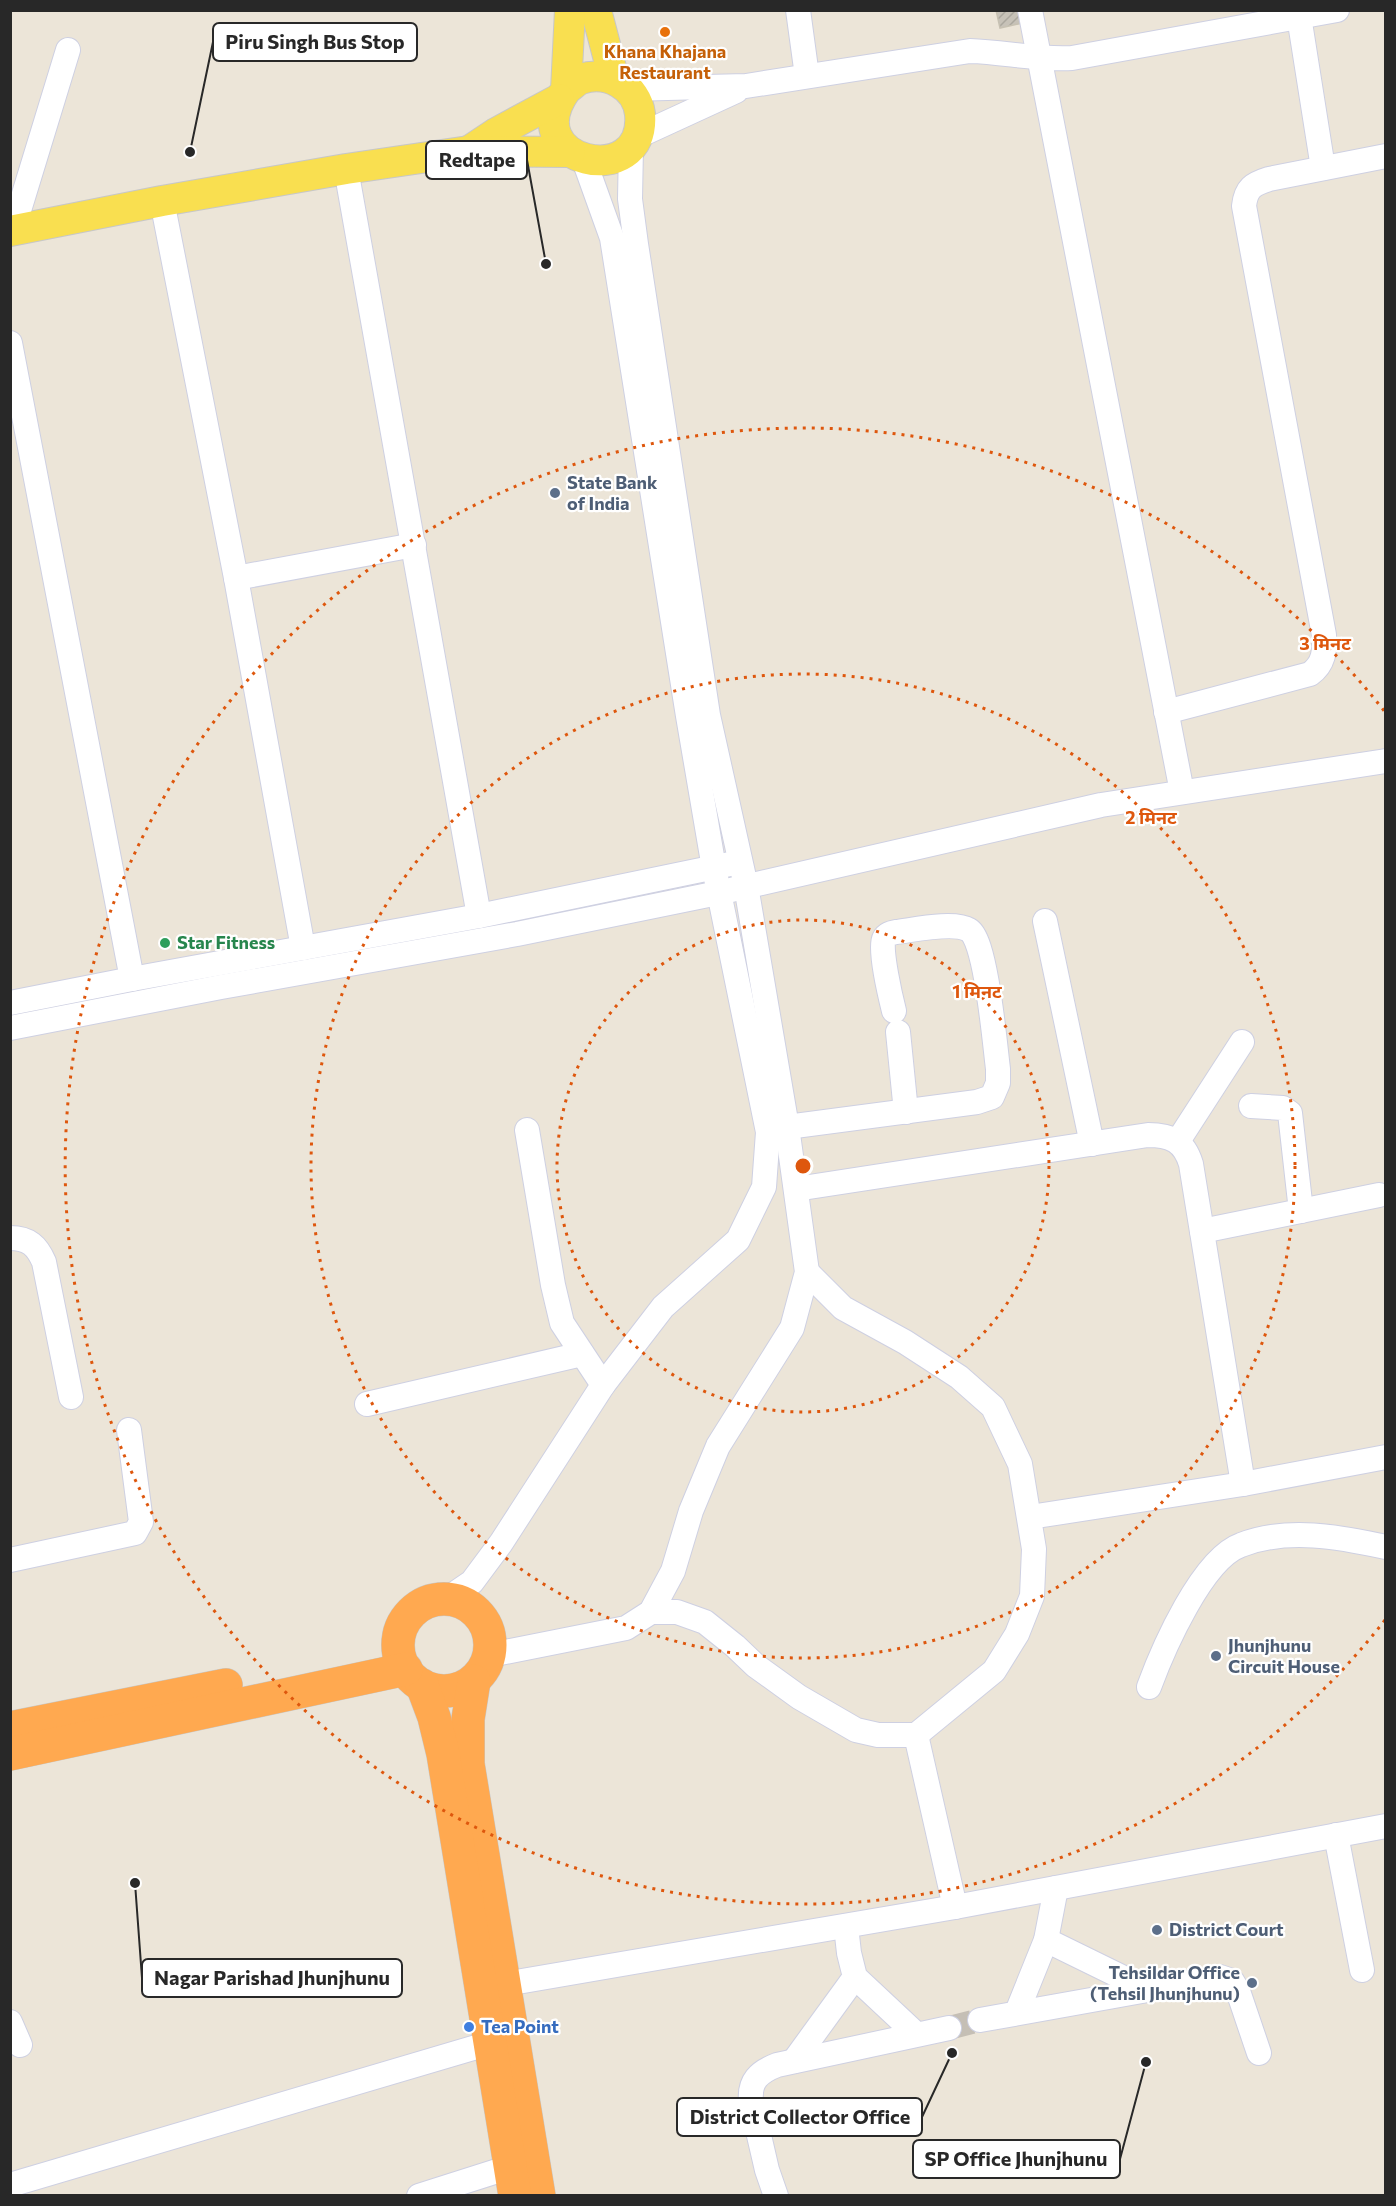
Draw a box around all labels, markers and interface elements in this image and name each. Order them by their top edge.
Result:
callout: Piru Singh Bus Stop [213,23,417,61]
marker: Khana Khajana Restaurant [658,25,672,39]
text: Piru Singh Bus Stop [225,29,405,53]
place label: Khana Khajana Restaurant [604,40,726,83]
callout: Redtape [426,141,527,179]
text: Redtape [439,147,515,171]
place label: State Bank of India [567,471,658,514]
marker: State Bank of India [548,486,562,500]
text: 3 मिनट [1299,632,1351,654]
text: 2 मिनट [1125,806,1177,828]
place label: Star Fitness [177,931,275,953]
marker: Star Fitness [158,936,172,950]
text: 1 मिनट [952,980,1002,1002]
centre of rings [793,1156,813,1176]
place label: Jhunjhunu Circuit House [1228,1634,1340,1677]
marker: Jhunjhunu Circuit House [1209,1649,1223,1663]
place label: District Court [1169,1918,1284,1940]
marker: District Court [1150,1923,1164,1937]
callout: Nagar Parishad Jhunjhunu [142,1959,402,1997]
place label: Tehsildar Office (Tehsil Jhunjhunu) [1090,1961,1240,2004]
text: Nagar Parishad Jhunjhunu [154,1965,390,1989]
marker: Tehsildar Office (Tehsil Jhunjhunu) [1245,1976,1259,1990]
place label: Tea Point [481,2015,559,2037]
marker: Tea Point [462,2020,476,2034]
callout: District Collector Office [677,2098,922,2136]
text: District Collector Office [690,2104,910,2128]
callout: SP Office Jhunjhunu [913,2140,1120,2178]
text: SP Office Jhunjhunu [925,2146,1108,2170]

